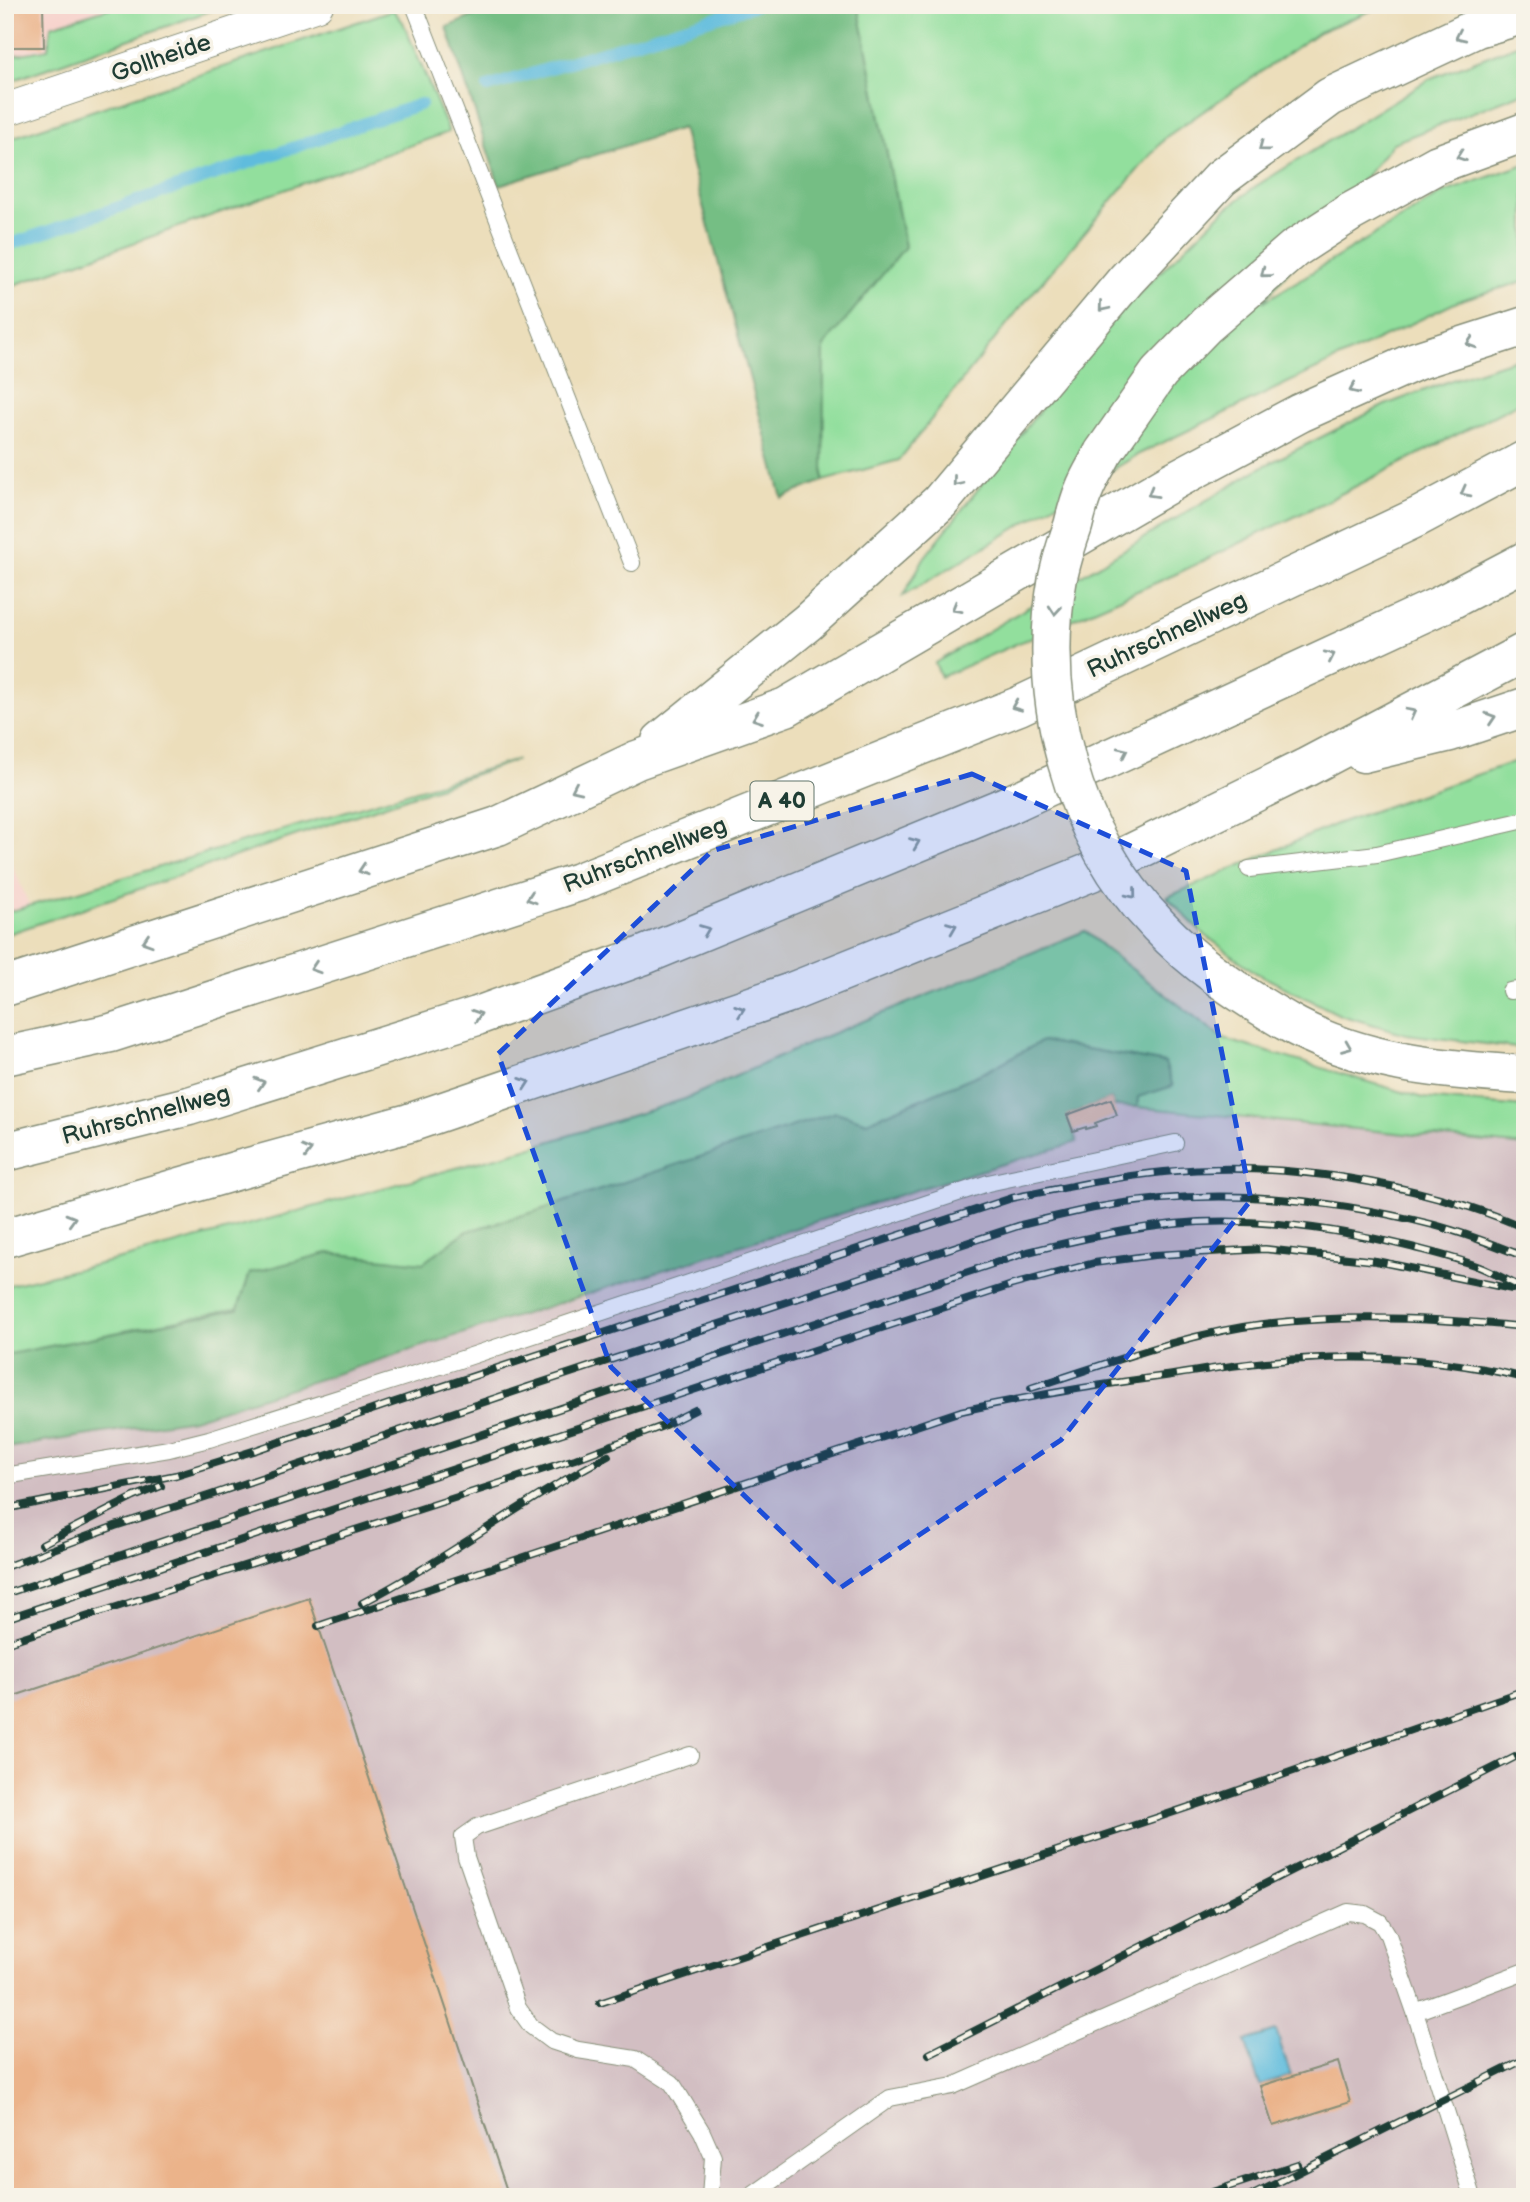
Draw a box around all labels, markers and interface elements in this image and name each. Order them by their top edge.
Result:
street label: Gollheide [107,27,215,89]
one-way arrow [1455,28,1467,42]
one-way arrow [1258,138,1271,151]
one-way arrow [1455,147,1467,161]
one-way arrow [1261,265,1274,277]
one-way arrow [1099,299,1111,312]
one-way arrow [1465,335,1477,350]
one-way arrow [1349,381,1361,395]
one-way arrow [953,473,965,486]
one-way arrow [1459,484,1472,497]
one-way arrow [1147,485,1160,498]
street label: Ruhrschnellweg [1083,585,1251,685]
one-way arrow [950,600,963,613]
one-way arrow [1048,605,1063,616]
one-way arrow [1323,650,1335,664]
one-way arrow [1011,698,1023,712]
one-way arrow [1403,707,1416,721]
one-way arrow [751,709,763,723]
one-way arrow [1485,712,1497,727]
one-way arrow [1116,746,1129,760]
one-way arrow [570,781,583,795]
road number: A 40 [750,782,814,820]
street label: Ruhrschnellweg [559,811,731,899]
one-way arrow [909,838,921,852]
one-way arrow [358,862,370,876]
one-way arrow [1124,885,1136,898]
one-way arrow [526,890,538,904]
one-way arrow [945,922,957,936]
one-way arrow [698,924,710,938]
one-way arrow [141,933,154,947]
one-way arrow [309,959,321,974]
one-way arrow [733,1004,746,1018]
one-way arrow [471,1009,483,1023]
one-way arrow [1340,1039,1352,1053]
one-way arrow [254,1077,266,1092]
one-way arrow [518,1077,530,1091]
street label: Ruhrschnellweg [59,1079,233,1151]
one-way arrow [301,1144,313,1159]
one-way arrow [64,1213,76,1228]

